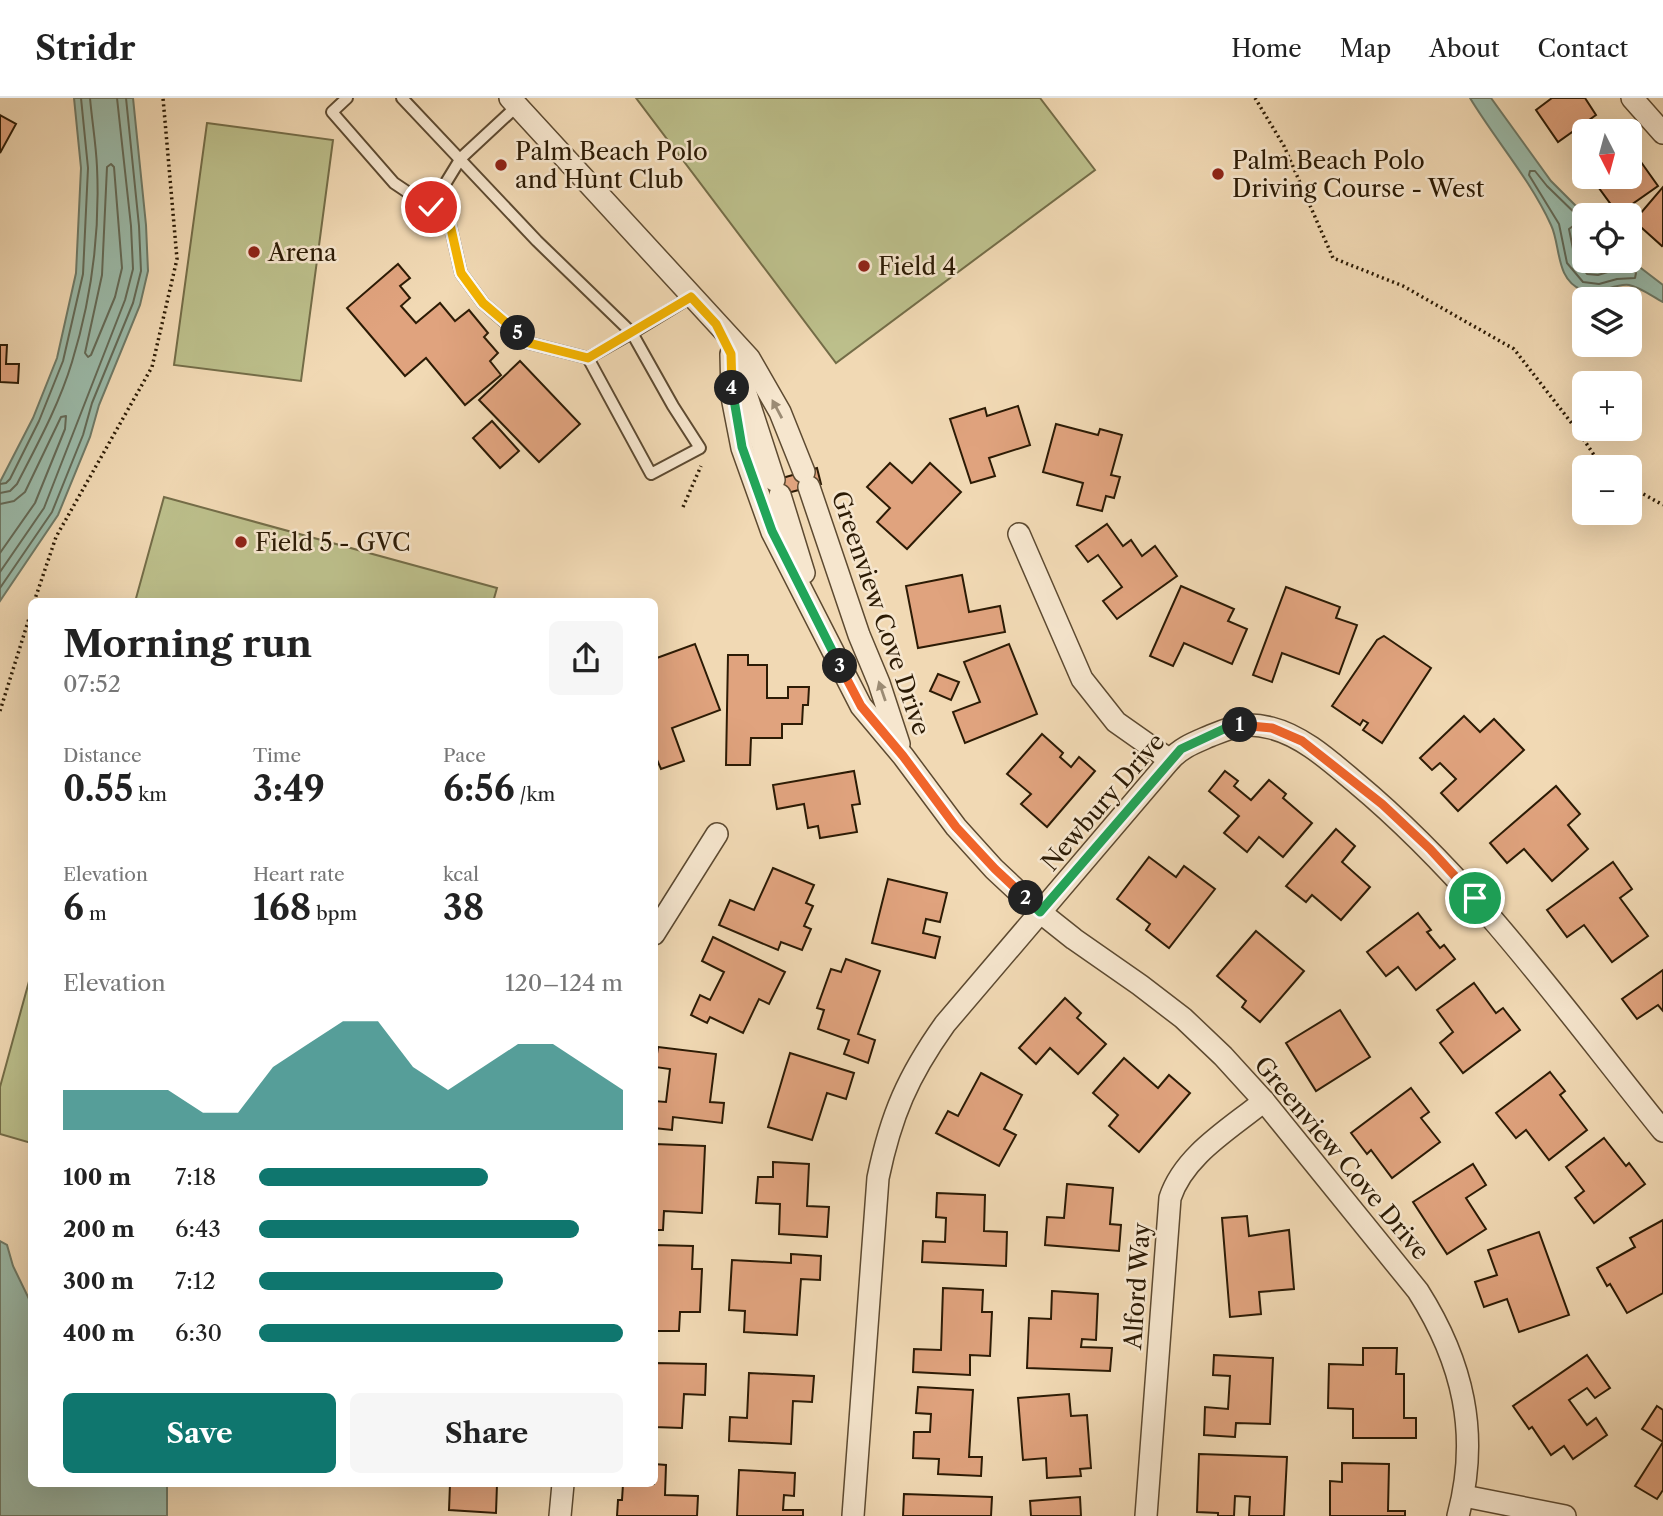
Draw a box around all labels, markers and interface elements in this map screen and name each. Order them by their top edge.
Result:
text: Stridr [35,28,135,69]
text: Home [1231,34,1302,63]
text: Map [1340,34,1391,63]
text: About [1429,34,1500,63]
text: Contact [1538,34,1628,63]
north arrow [1572,119,1642,189]
map controls [1572,119,1642,525]
place label: Palm Beach Polo and Hunt Club [515,137,708,194]
place label: Palm Beach Polo Driving Course - West [1232,146,1485,203]
marker: Palm Beach Polo and Hunt Club [493,157,509,173]
marker: Palm Beach Polo Driving Course - West [1210,166,1226,182]
pin [401,177,461,237]
icon: check [412,188,450,226]
button: locate [1572,203,1642,273]
place label: Arena [267,238,337,267]
marker: Arena [246,244,262,260]
place label: Field 4 [878,252,956,281]
marker: Field 4 [856,258,872,274]
button: layers [1572,287,1642,357]
pin: 5 [500,316,536,350]
text: 5 [512,321,523,344]
pin: 4 [714,370,750,406]
button: + [1572,371,1642,441]
text: 4 [726,376,737,399]
one-way arrow [772,399,783,419]
button: − [1572,455,1642,525]
street label: Greenview Cove Drive [826,487,936,739]
place label: Field 5 - GVC [255,528,410,557]
marker: Field 5 - GVC [233,534,249,550]
text: Morning run [63,620,312,667]
button: share [549,621,623,695]
pin: 3 [822,648,858,684]
text: 3 [834,654,845,677]
text: 07:52 [63,670,121,698]
one-way arrow [876,681,887,702]
pin: 1 [1222,708,1258,742]
text: 1 [1235,713,1244,736]
street label: Newbury Drive [1035,727,1171,877]
text: Distance [63,744,142,767]
text: Time [253,744,301,767]
text: Pace [443,744,486,767]
text: 0.55 [63,767,133,810]
text: 3:49 [253,767,325,810]
text: 6:56 [443,767,515,810]
text: km [133,783,167,806]
text: /km [515,783,555,806]
text: Elevation [63,863,148,886]
text: Heart rate [253,863,345,886]
text: kcal [443,863,479,886]
pin [1445,868,1505,928]
icon: arrive [1456,879,1494,917]
pin: 2 [1009,880,1044,916]
text: 6 [63,886,84,929]
text: 168 [253,886,311,929]
text: 38 [443,886,484,929]
text: 2 [1020,886,1031,909]
text: m [84,902,107,925]
text: bpm [311,902,357,925]
text: Elevation [63,969,166,997]
text: 120–124 m [505,969,623,997]
street label: Greenview Cove Drive [1249,1051,1435,1265]
text: 100 m [63,1163,131,1191]
text: 7:18 [175,1163,216,1191]
text: 200 m [63,1215,135,1243]
text: 6:43 [175,1215,221,1243]
street label: Alford Way [1118,1221,1156,1352]
text: 300 m [63,1267,134,1295]
text: 7:12 [175,1267,216,1295]
text: 400 m [63,1319,135,1347]
text: 6:30 [175,1319,222,1347]
button: Save [63,1393,336,1473]
button: Share [350,1393,623,1473]

